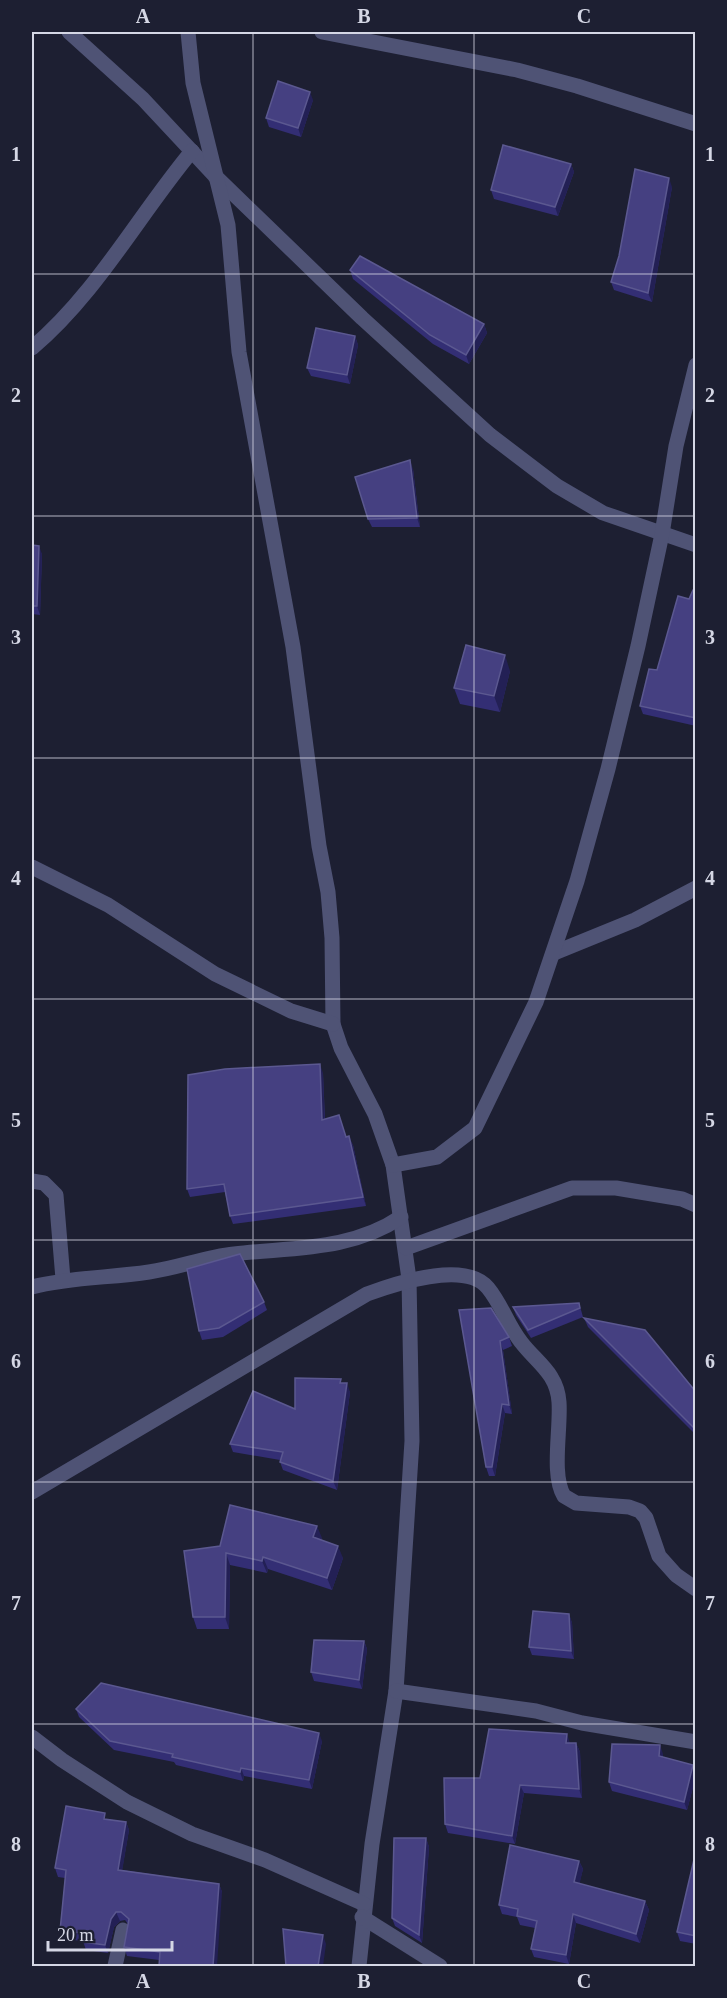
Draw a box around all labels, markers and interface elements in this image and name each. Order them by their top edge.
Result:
text: A [136,5,151,27]
text: B [357,5,371,27]
text: C [577,5,591,27]
text: 1 [11,143,21,165]
text: 1 [705,143,715,165]
text: 2 [11,384,21,406]
text: 2 [705,384,715,406]
text: 3 [11,626,21,648]
text: 3 [705,626,715,648]
text: 4 [11,867,21,889]
text: 4 [705,867,715,889]
text: 5 [11,1109,21,1131]
text: 5 [705,1109,715,1131]
text: 6 [11,1350,21,1372]
text: 6 [705,1350,715,1372]
text: 7 [11,1592,21,1614]
text: 7 [705,1592,715,1614]
text: 8 [11,1833,21,1855]
text: 8 [705,1833,715,1855]
scale bar [48,1914,172,1952]
text: 20 m [57,1925,94,1945]
text: A [136,1970,151,1992]
text: B [357,1970,371,1992]
text: C [577,1970,591,1992]

